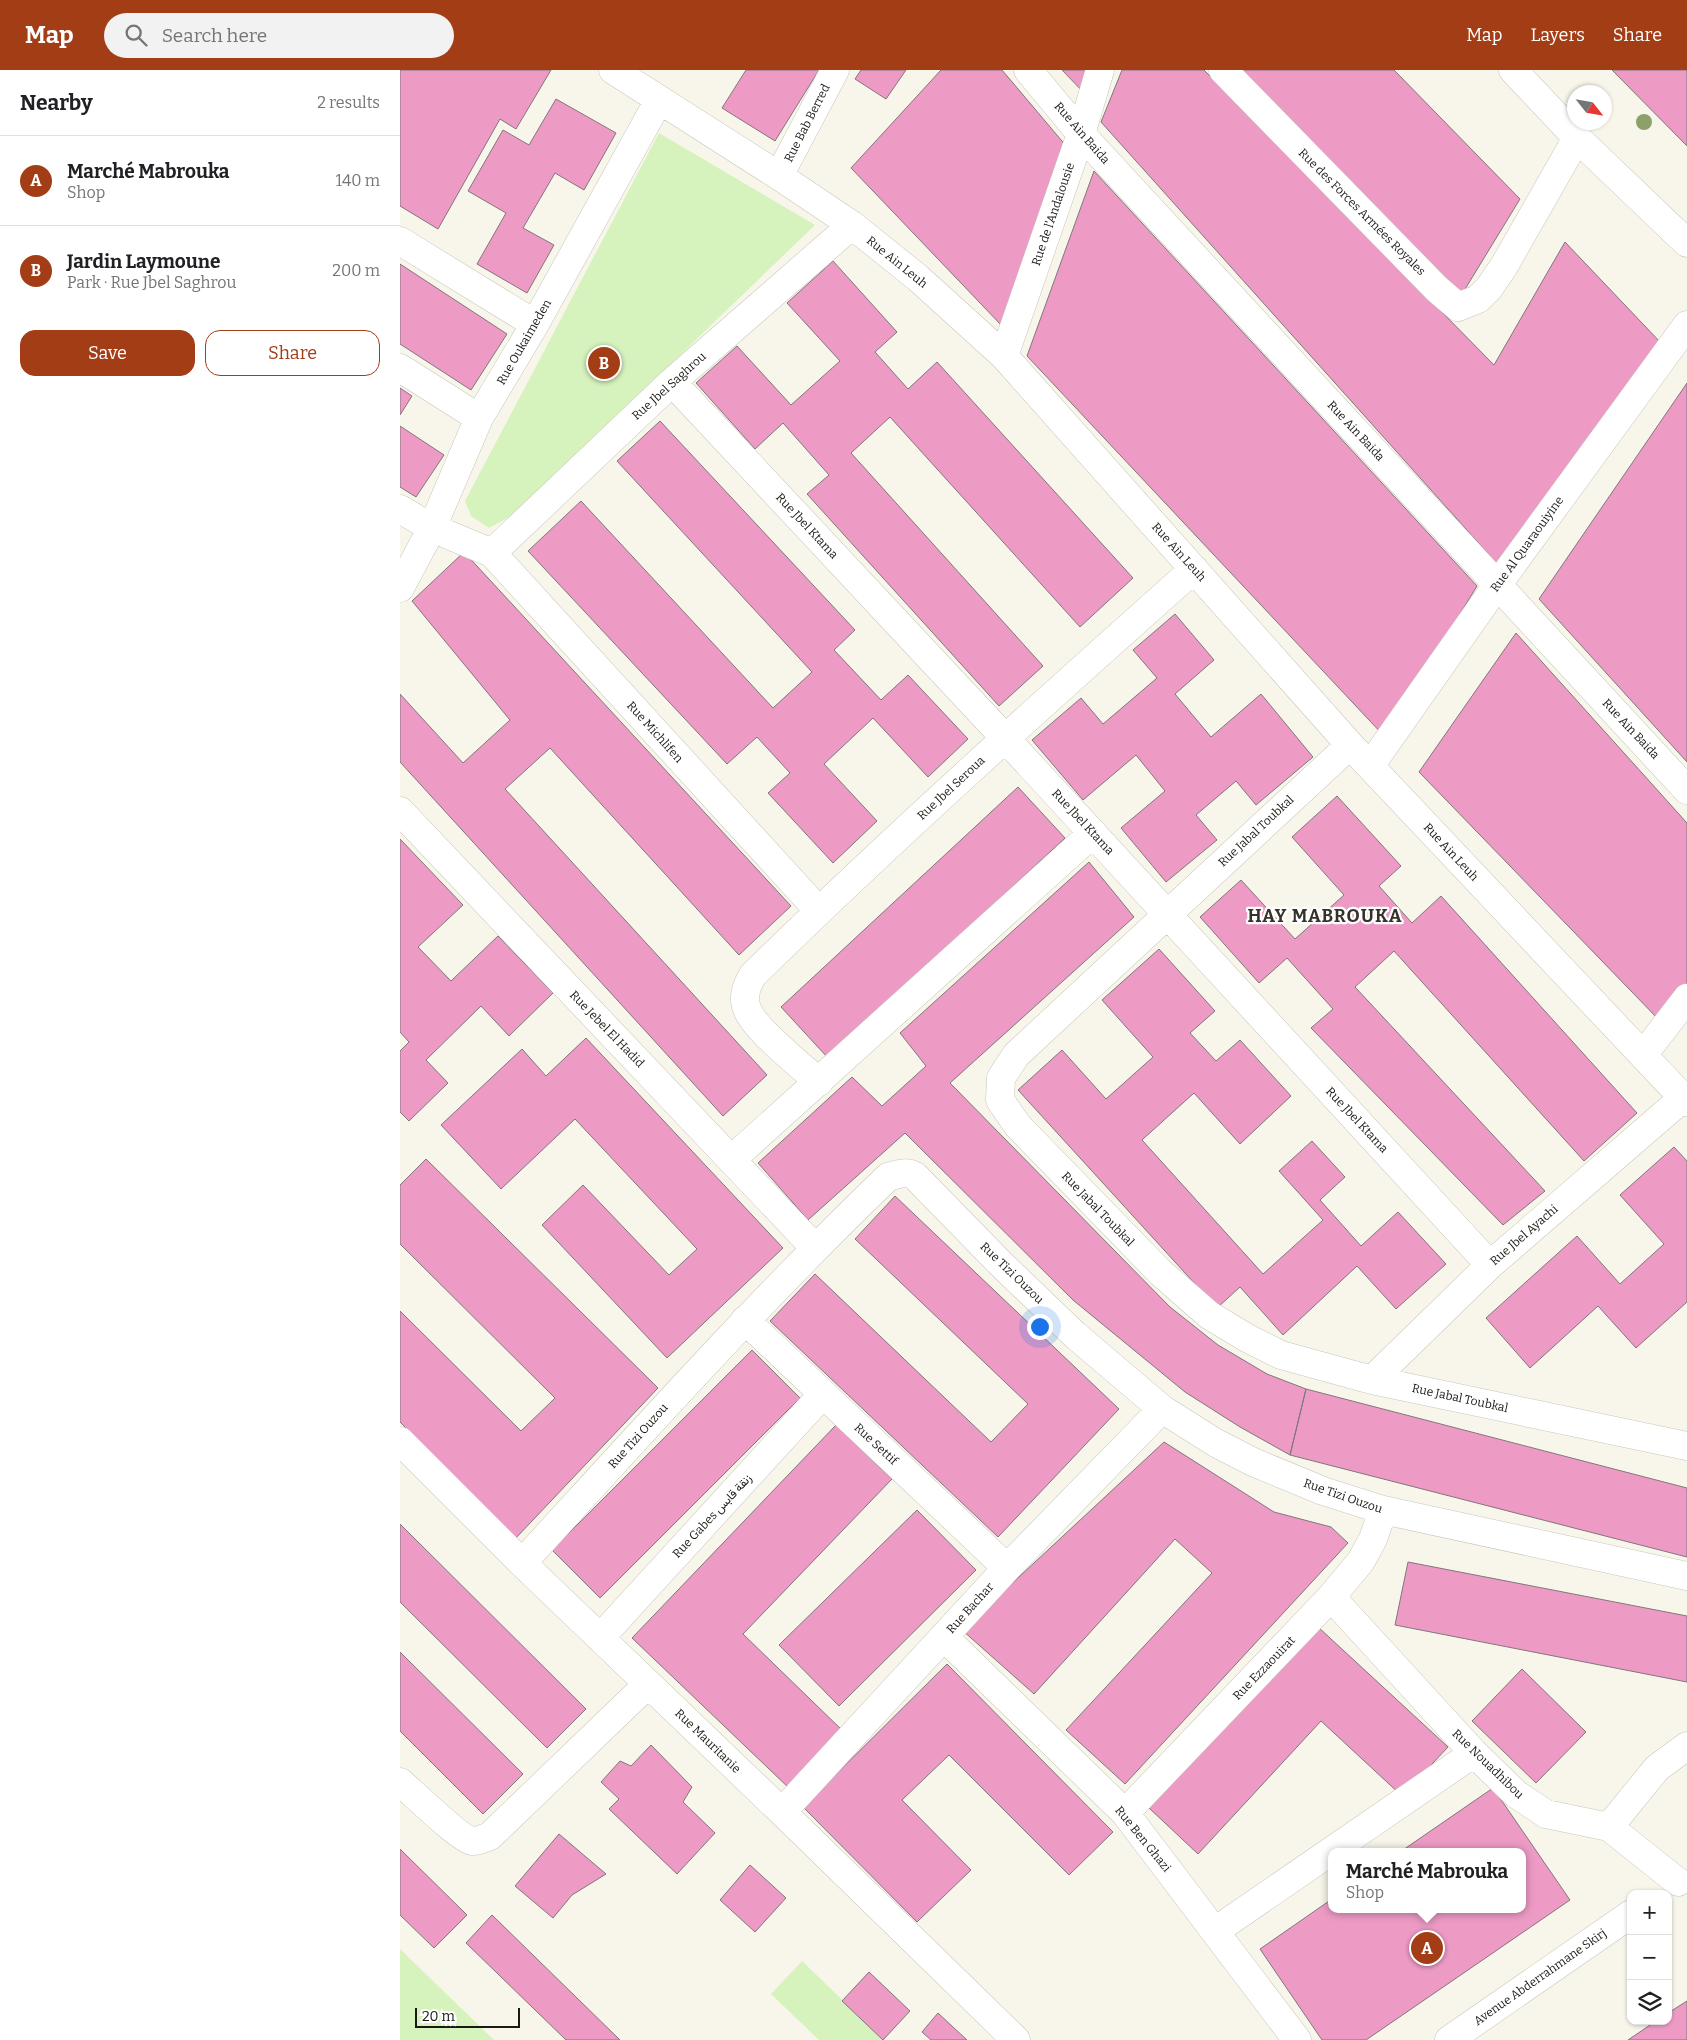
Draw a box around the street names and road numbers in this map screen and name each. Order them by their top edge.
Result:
street label: Rue Bab Berred [781,82,833,164]
street label: Rue Ain Baida [1051,99,1113,167]
street label: Rue des Forces Armées Royales [1296,146,1428,278]
street label: Rue de l'Andalousie [1029,161,1077,267]
street label: Rue Ain Leuh [864,233,931,291]
street label: Rue Oukaimeden [494,296,554,387]
street label: Rue Jbel Saghrou [629,349,709,423]
street label: Rue Ain Baida [1325,398,1388,464]
street label: Rue Jbel Ktama [773,490,841,562]
street label: Rue Al Quaraouiyine [1488,494,1566,594]
street label: Rue Ain Leuh [1149,520,1209,585]
street label: Rue Ain Baida [1600,696,1663,762]
street label: Rue Michlifen [624,699,686,766]
street label: Rue Jbel Seroua [914,753,988,823]
street label: Rue Jbel Ktama [1049,786,1117,858]
street label: Rue Jabal Toubkal [1215,792,1297,870]
street label: Rue Ain Leuh [1421,820,1482,884]
street label: Rue Jebel El Hadid [567,988,647,1070]
street label: Rue Jbel Ktama [1323,1084,1391,1156]
street label: Rue Jabal Toubkal [1059,1169,1137,1249]
street label: Rue Jbel Ayachi [1487,1202,1561,1268]
street label: Rue Tizi Ouzou [977,1239,1047,1307]
street label: Rue Jabal Toubkal [1411,1381,1510,1415]
street label: Rue Tizi Ouzou [605,1400,671,1471]
street label: Rue Settif [851,1420,901,1468]
street label: Rue Gabes زنقة قابس [670,1471,755,1561]
street label: Rue Tizi Ouzou [1302,1476,1385,1516]
street label: Rue Bachar [944,1579,997,1636]
street label: Rue Ezzaouirat [1230,1633,1298,1703]
street label: Rue Mauritanie [672,1706,744,1776]
street label: Rue Nouadhibou [1449,1726,1527,1802]
street label: Rue Ben Ghazi [1112,1803,1174,1875]
street label: Avenue Abderrahmane Skirj [1471,1926,1609,2028]

